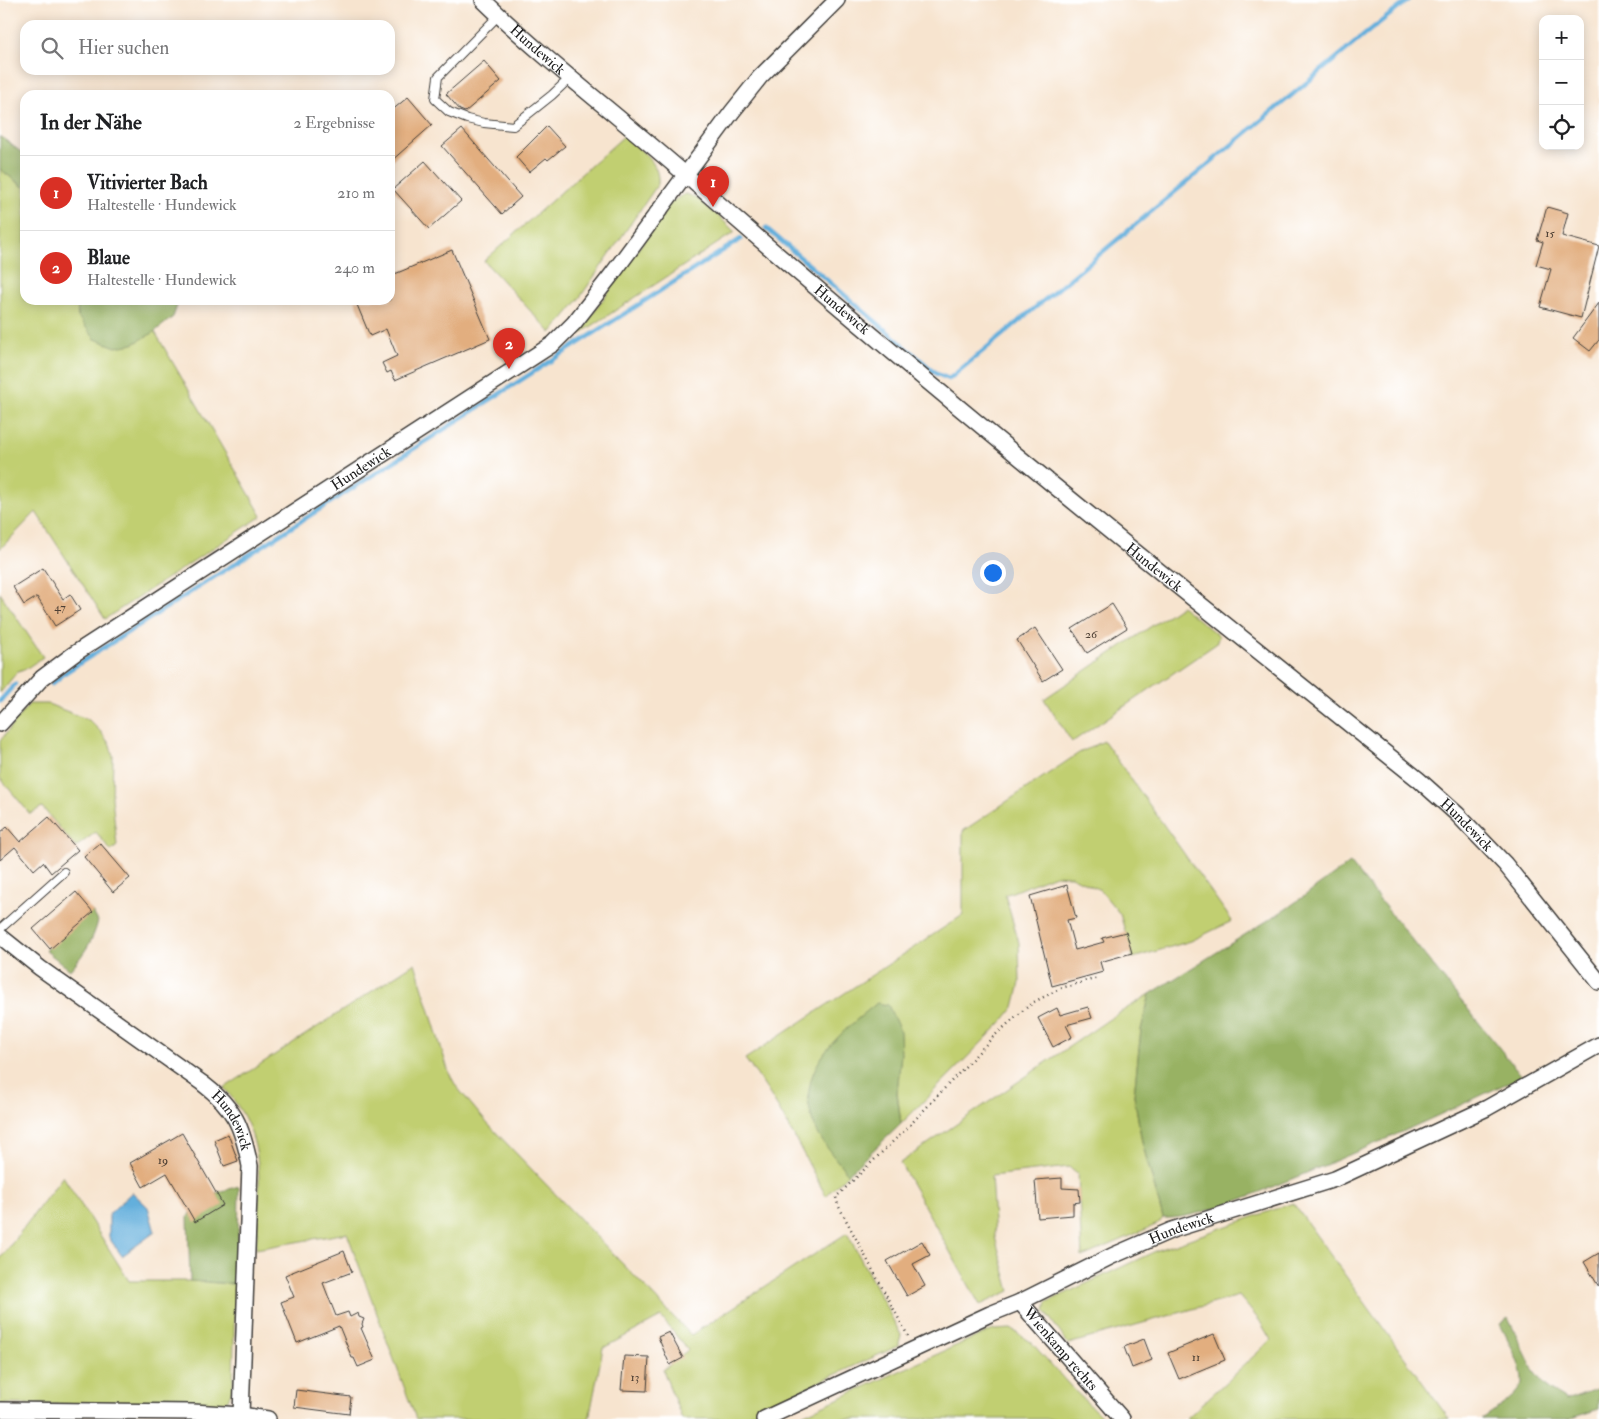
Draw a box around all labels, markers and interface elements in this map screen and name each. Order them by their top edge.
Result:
map controls [1539,15,1584,150]
button: + [1539,15,1584,60]
search box [20,20,395,75]
street label: Hundewick [506,20,569,79]
icon: search [38,34,66,62]
text: Hier suchen [78,36,169,60]
button: − [1539,60,1584,105]
button: locate [1539,105,1584,150]
text: In der Nähe [40,109,142,136]
text: 2 Ergebnisse [294,113,375,133]
pin: 1 [697,166,729,207]
text: Vitivierter Bach [87,171,208,195]
text: 1 [53,183,59,203]
text: 210 m [337,183,375,203]
text: Haltestelle · Hundewick [87,195,237,215]
house number: 15 [1545,226,1555,241]
text: Blaue [87,246,130,270]
text: 2 [52,258,60,278]
text: 240 m [334,258,375,278]
text: Haltestelle · Hundewick [87,270,237,290]
street label: Hundewick [810,280,874,339]
pin: 2 [493,328,525,369]
street label: Hundewick [327,442,394,495]
street label: Hundewick [1122,539,1187,596]
your location [980,560,1006,586]
house number: 47 [54,600,66,615]
house number: 26 [1085,627,1098,642]
street label: Hundewick [1436,794,1497,855]
street label: Hundewick [207,1086,256,1153]
house number: 19 [158,1153,168,1168]
street label: Hundewick [1146,1208,1216,1249]
street label: Wienkamp rechts [1019,1302,1102,1394]
house number: 11 [1192,1350,1200,1365]
house number: 13 [631,1370,639,1385]

